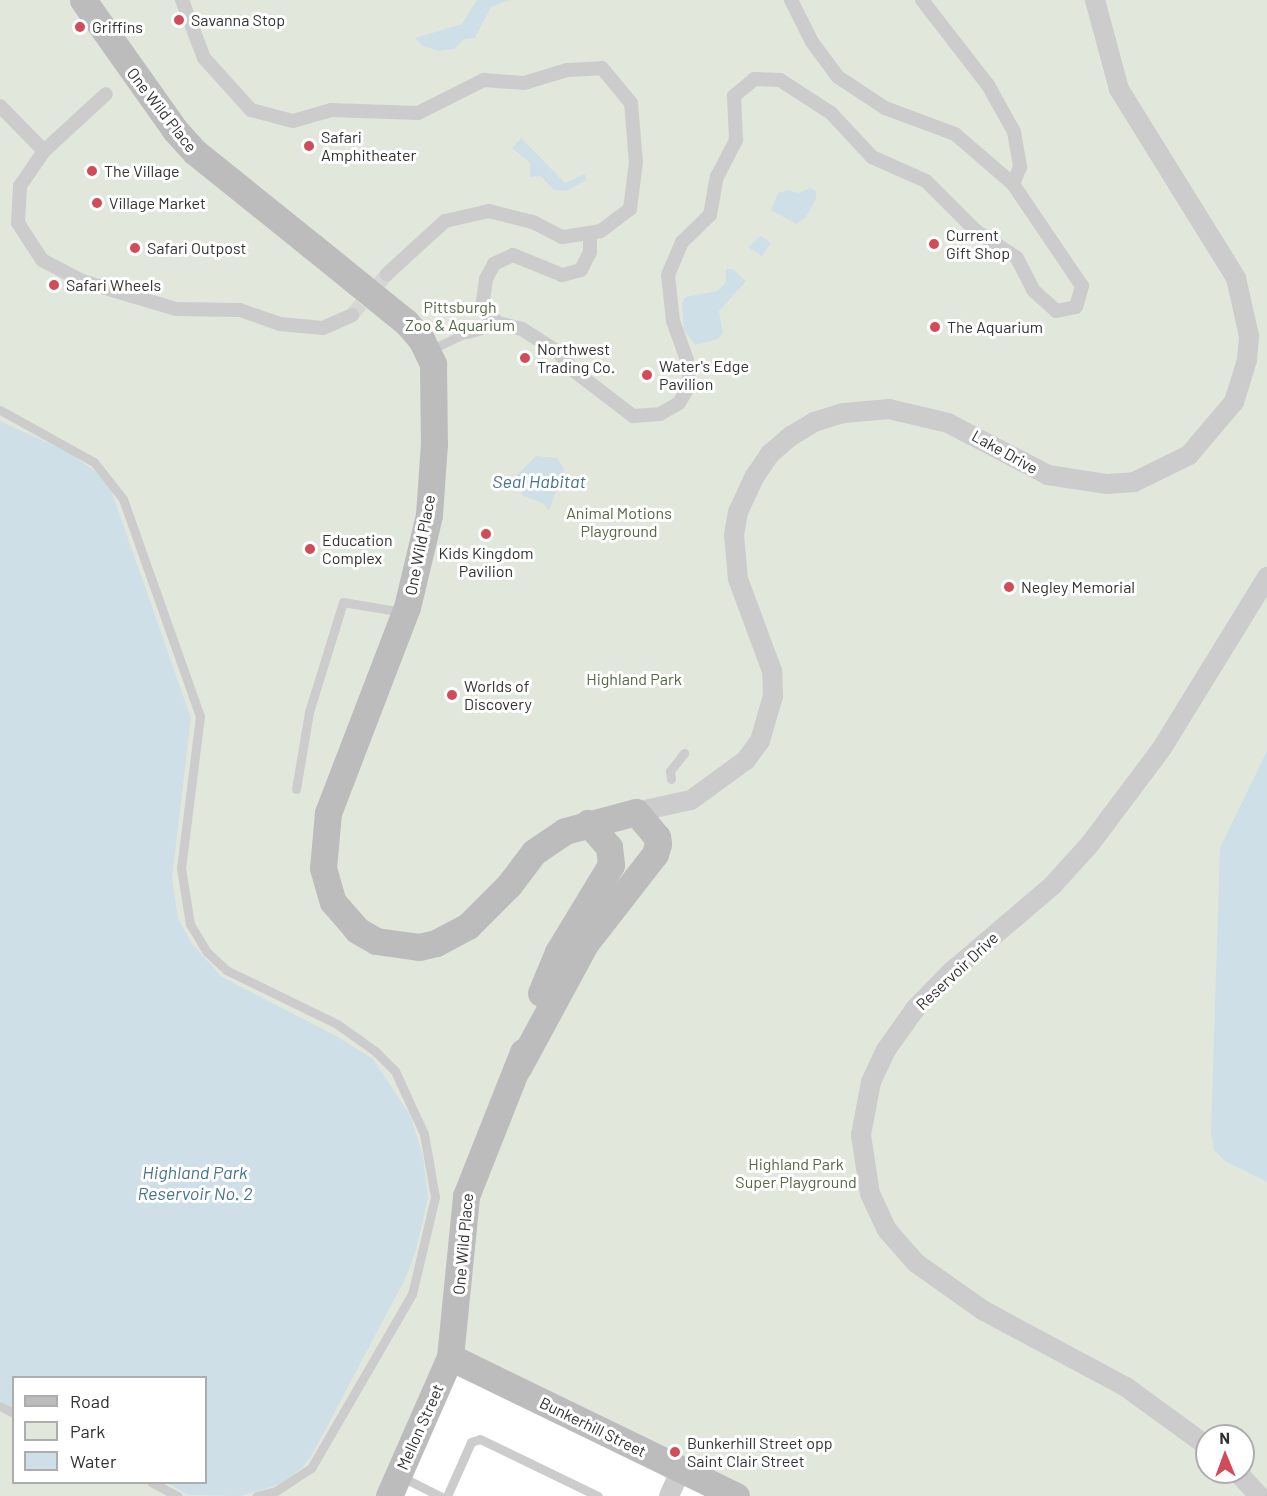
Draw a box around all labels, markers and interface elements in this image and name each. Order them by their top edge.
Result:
place label: Savanna Stop [191,10,285,30]
marker: Savanna Stop [172,13,186,27]
place label: Griffins [92,17,143,37]
marker: Griffins [73,20,87,34]
street label: One Wild Place [123,64,201,156]
place label: Safari Amphitheater [321,127,416,165]
marker: Safari Amphitheater [302,139,316,153]
place label: The Village [104,161,179,181]
marker: The Village [85,164,99,178]
place label: Village Market [109,193,206,213]
marker: Village Market [90,196,104,210]
place label: Current Gift Shop [946,225,1010,263]
marker: Current Gift Shop [927,237,941,251]
place label: Safari Outpost [147,238,246,258]
marker: Safari Outpost [128,241,142,255]
place label: Safari Wheels [66,275,161,295]
marker: Safari Wheels [47,278,61,292]
park label: Pittsburgh Zoo & Aquarium [405,297,515,335]
place label: The Aquarium [947,317,1043,337]
marker: The Aquarium [928,320,942,334]
place label: Northwest Trading Co. [537,339,615,377]
marker: Northwest Trading Co. [518,351,532,365]
place label: Water's Edge Pavilion [659,356,749,394]
marker: Water's Edge Pavilion [640,368,654,382]
street label: Lake Drive [969,426,1041,478]
water label: Seal Habitat [492,470,586,492]
street label: One Wild Place [401,493,439,597]
park label: Animal Motions Playground [566,503,672,541]
marker: Kids Kingdom Pavilion [479,527,493,541]
place label: Education Complex [322,530,393,568]
marker: Education Complex [303,542,317,556]
place label: Kids Kingdom Pavilion [438,543,534,581]
place label: Negley Memorial [1021,577,1135,597]
marker: Negley Memorial [1002,580,1016,594]
park label: Highland Park [586,669,682,689]
place label: Worlds of Discovery [464,676,532,714]
marker: Worlds of Discovery [445,688,459,702]
street label: Reservoir Drive [912,928,1002,1014]
park label: Highland Park Super Playground [735,1154,857,1192]
water label: Highland Park Reservoir No. 2 [137,1162,253,1204]
street label: One Wild Place [449,1192,477,1296]
legend [12,1376,207,1484]
street label: Mellon Street [393,1381,447,1473]
text: Road [70,1390,110,1412]
street label: Bunkerhill Street [537,1393,649,1461]
text: Park [70,1420,105,1442]
north arrow [1195,1424,1255,1484]
text: N [1219,1428,1230,1447]
place label: Bunkerhill Street opp Saint Clair Street [687,1433,833,1471]
marker: Bunkerhill Street opp Saint Clair Street [668,1445,682,1459]
text: Water [70,1450,117,1472]

